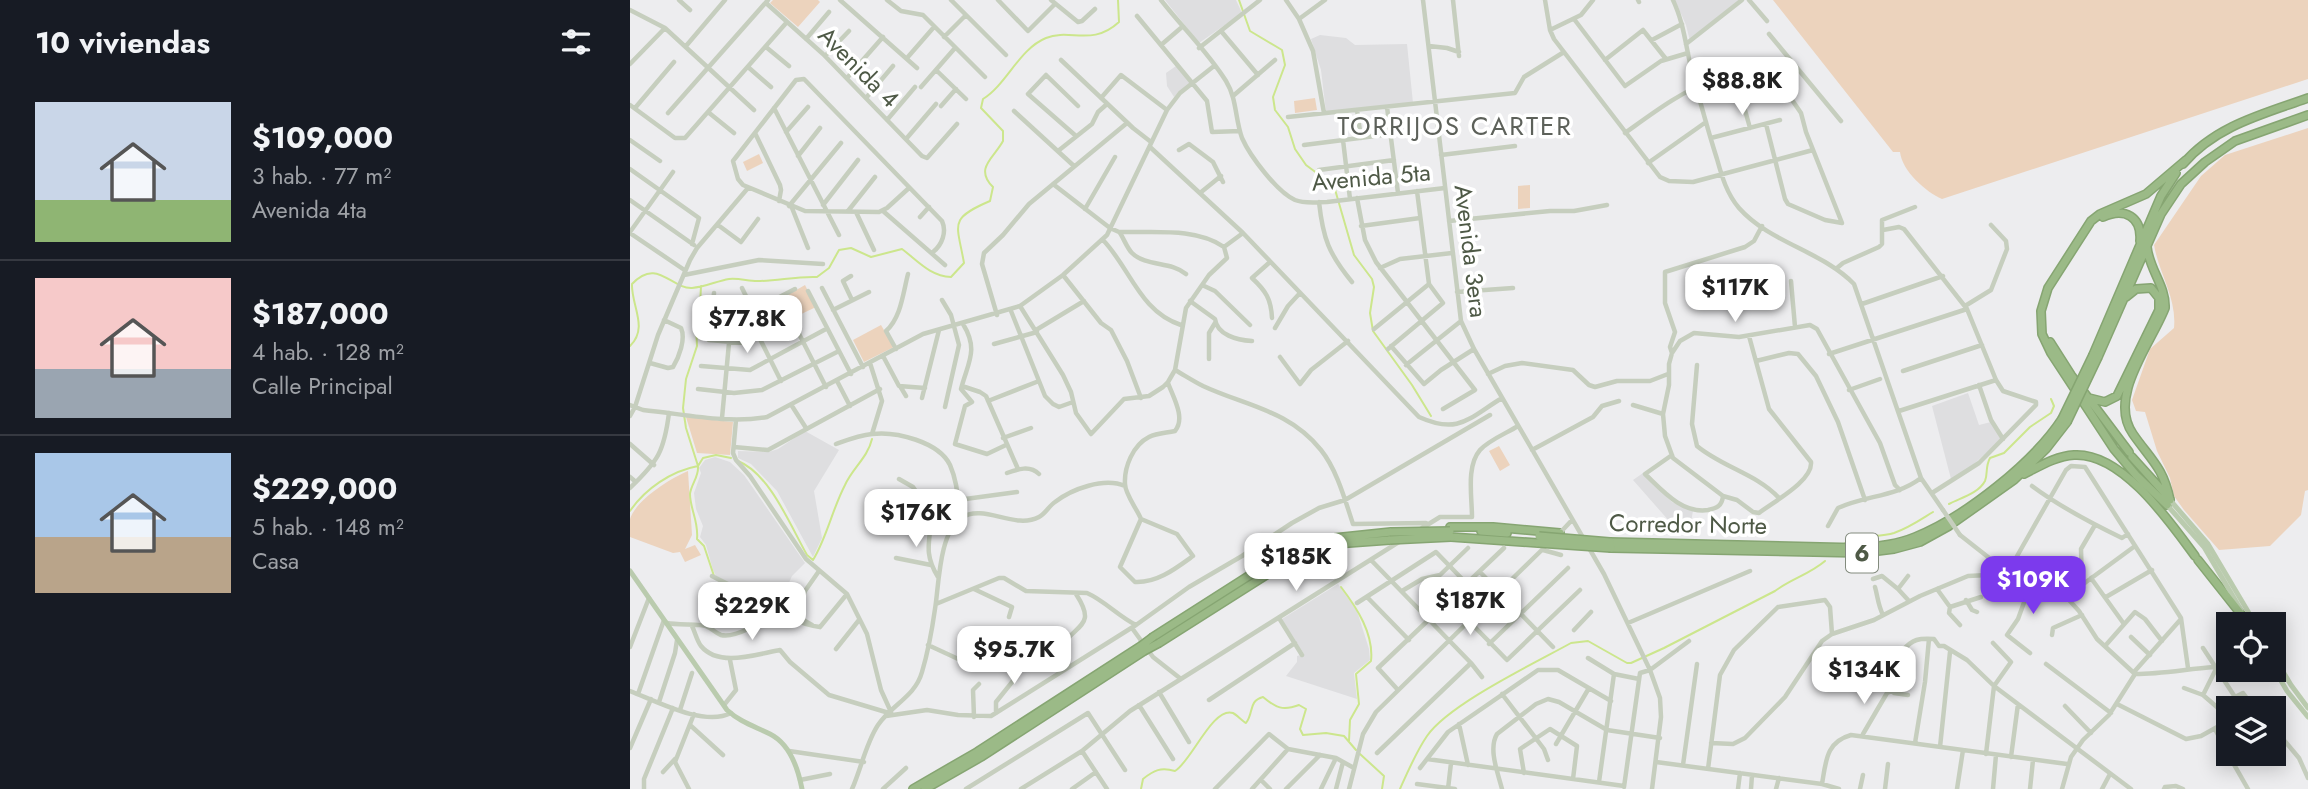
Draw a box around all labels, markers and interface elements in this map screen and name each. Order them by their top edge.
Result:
street label: Avenida 4 [810,18,908,116]
text: 10 viviendas [35,21,210,64]
icon: filters [557,23,595,61]
pin: $88.8K [1685,58,1799,117]
text: $88.8K [1702,63,1782,97]
district label: TORRIJOS CARTER [1337,107,1573,145]
text: $109,000 [252,116,393,159]
icon: home [91,130,175,214]
street label: Avenida 5ta [1310,154,1432,200]
text: 3 hab. · 77 m² [252,159,391,193]
street label: Avenida 3era [1445,183,1497,319]
text: Avenida 4ta [252,193,367,227]
pin: $117K [1686,264,1784,324]
text: $117K [1701,270,1769,304]
text: $187,000 [252,292,389,335]
pin: $77.8K [690,296,804,355]
text: $77.8K [708,301,786,335]
icon: home [91,306,175,390]
text: 4 hab. · 128 m² [252,335,404,369]
text: Calle Principal [252,369,393,403]
text: $229,000 [252,467,397,510]
icon: home [91,481,175,565]
pin: $176K [867,490,965,549]
text: $176K [880,495,952,529]
street label: Corredor Norte [1609,505,1767,543]
text: 5 hab. · 148 m² [252,510,404,544]
pin: $185K [1247,534,1345,593]
road number: 6 [1846,534,1878,572]
text: $185K [1260,539,1332,573]
text: Casa [252,544,299,578]
pin: $109K [1984,556,2082,616]
text: $109K [1997,562,2069,596]
pin: $187K [1421,578,1519,637]
pin: $229K [703,582,801,642]
text: $187K [1435,583,1505,617]
text: $229K [714,588,790,622]
map controls [2216,612,2286,766]
button: locate [2216,612,2286,682]
pin: $95.7K [957,626,1071,686]
text: $95.7K [973,632,1055,666]
pin: $134K [1815,646,1913,706]
text: $134K [1828,652,1900,686]
button: layers [2216,696,2286,766]

